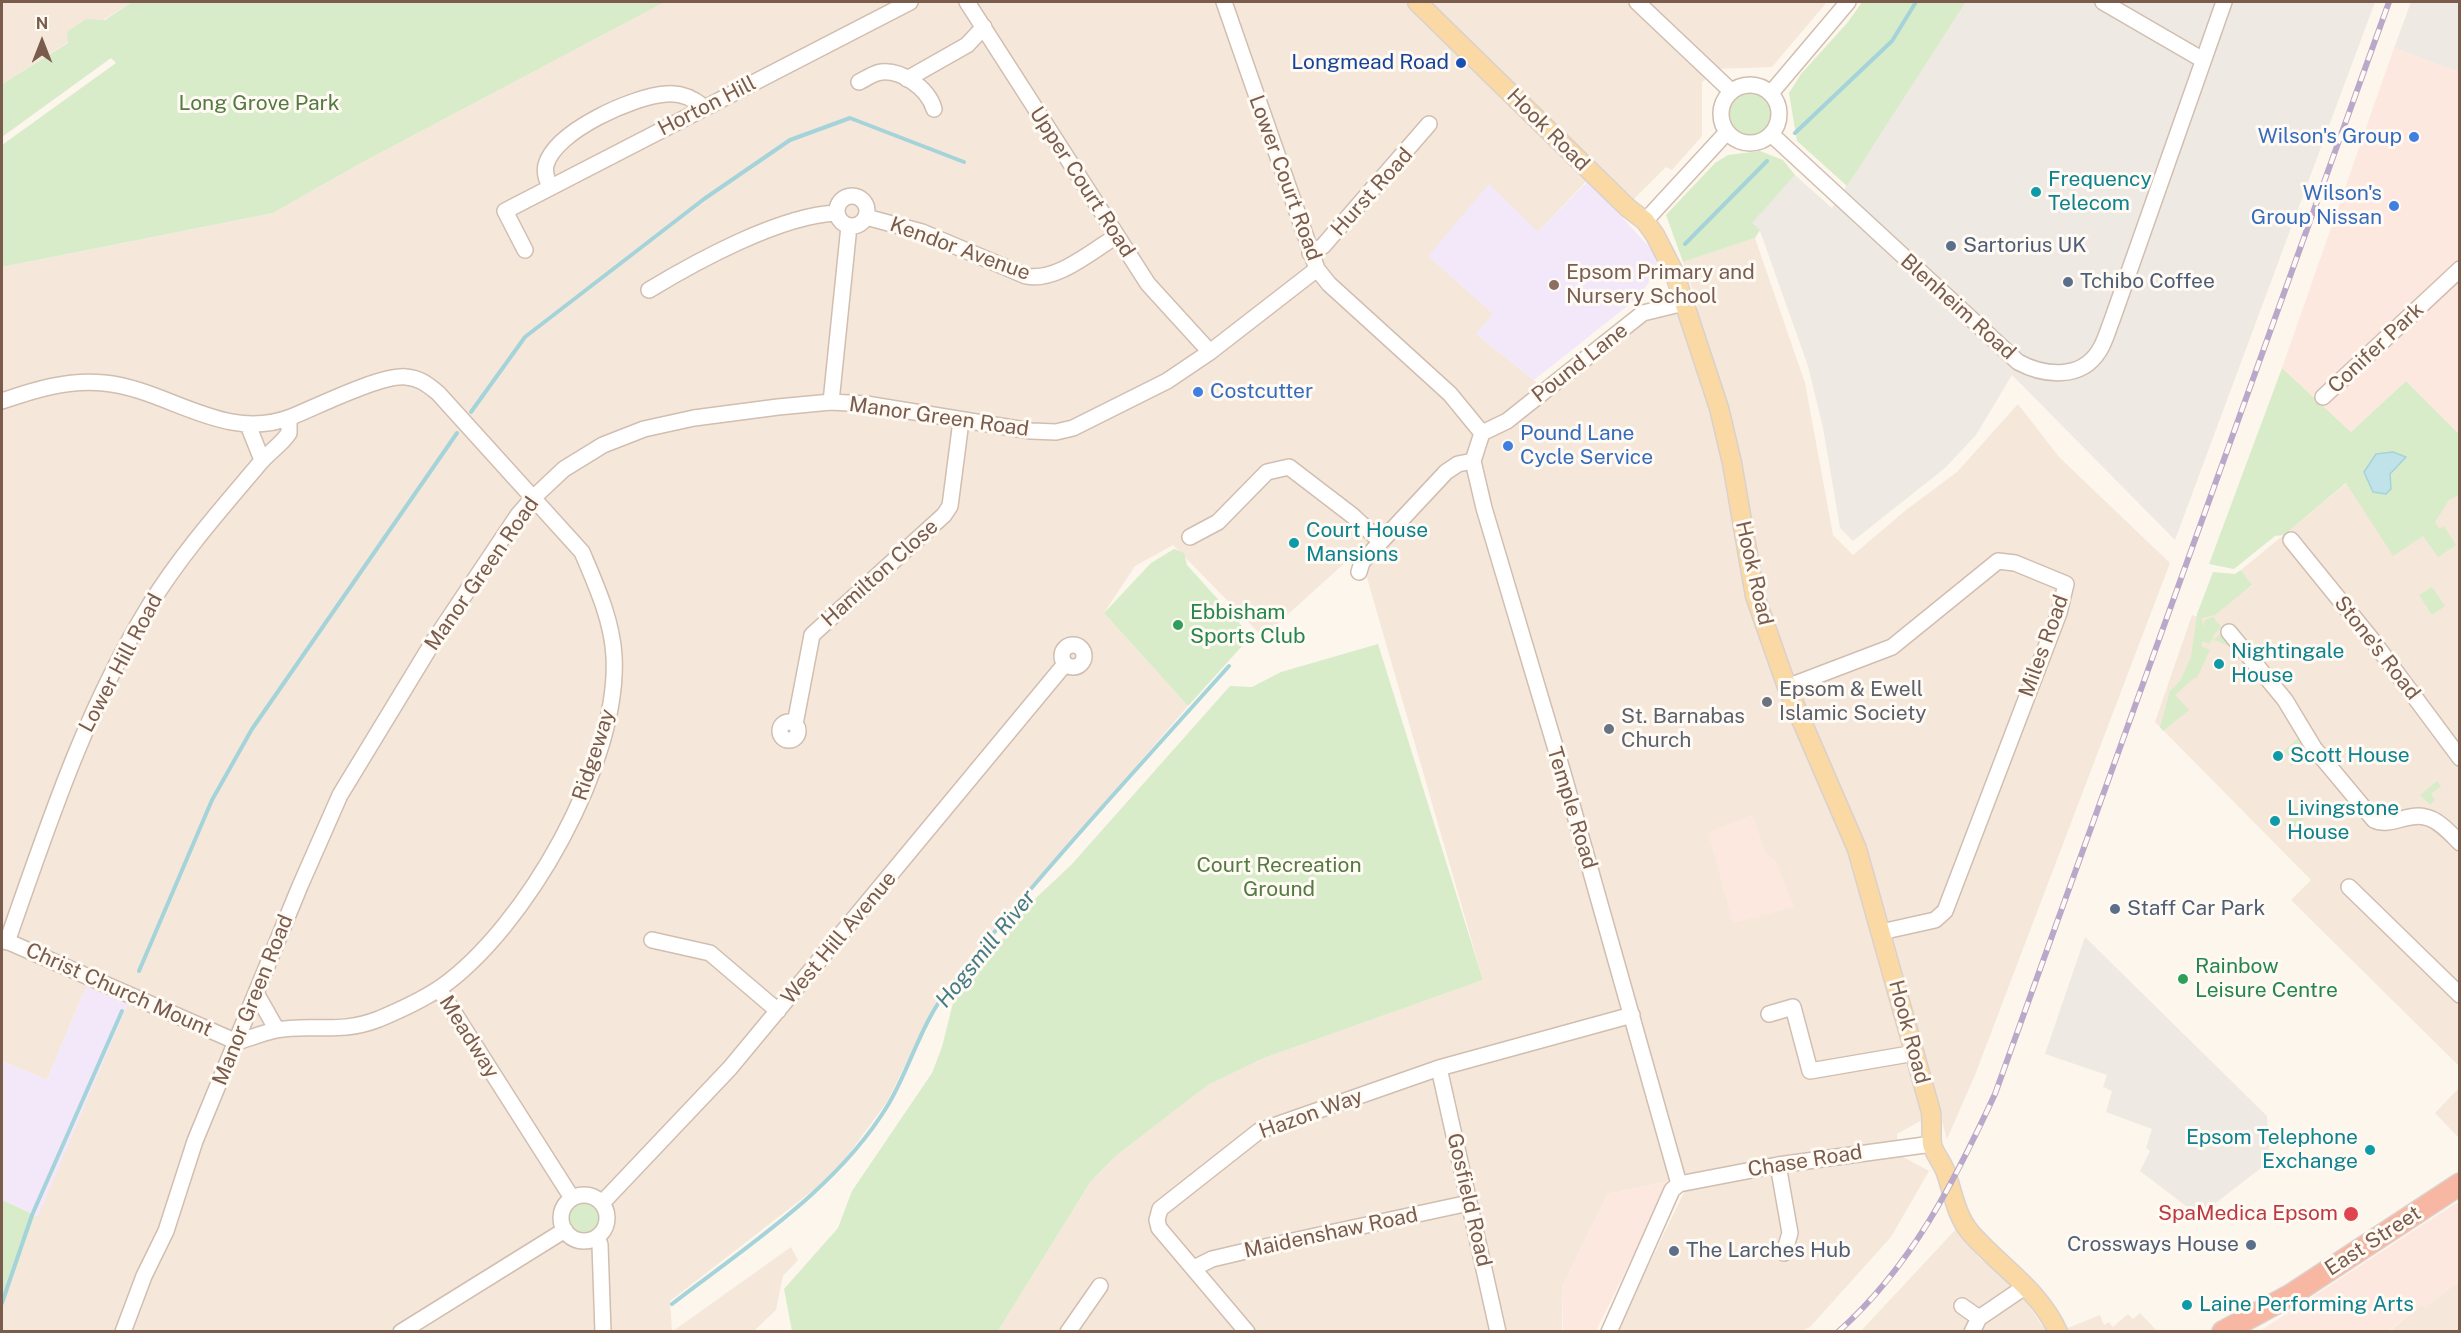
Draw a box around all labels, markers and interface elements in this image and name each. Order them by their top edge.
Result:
north arrow [12,12,72,72]
text: N [36,14,48,33]
place label: Longmead Road [1291,50,1449,76]
marker: Longmead Road [1454,56,1468,70]
street label: Horton Hill [654,71,760,141]
street label: Hook Road [1502,84,1594,176]
park label: Long Grove Park [178,91,340,117]
street label: Lower Court Road [1243,92,1327,264]
street label: Upper Court Road [1024,102,1140,262]
place label: Wilson's Group [2258,124,2402,150]
marker: Wilson's Group [2407,130,2421,144]
street label: Hurst Road [1326,143,1418,241]
place label: Frequency Telecom [2048,167,2152,217]
place label: Wilson's Group Nissan [2251,181,2382,231]
marker: Frequency Telecom [2029,185,2043,199]
marker: Wilson's Group Nissan [2387,199,2401,213]
street label: Kendor Avenue [886,212,1034,286]
place label: Sartorius UK [1963,233,2087,259]
marker: Sartorius UK [1944,239,1958,253]
street label: Blenheim Road [1895,249,2021,365]
place label: Epsom Primary and Nursery School [1566,260,1755,310]
place label: Tchibo Coffee [2080,269,2215,295]
marker: Tchibo Coffee [2061,275,2075,289]
marker: Epsom Primary and Nursery School [1547,278,1561,292]
street label: Conifer Park [2323,297,2429,399]
street label: Pound Lane [1527,318,1633,408]
place label: Costcutter [1210,379,1313,405]
marker: Costcutter [1191,385,1205,399]
street label: Manor Green Road [847,392,1031,442]
place label: Pound Lane Cycle Service [1520,421,1653,471]
marker: Pound Lane Cycle Service [1501,439,1515,453]
street label: Manor Green Road [420,492,544,656]
street label: Hamilton Close [816,514,944,632]
place label: Court House Mansions [1306,518,1428,568]
street label: Hook Road [1730,518,1778,628]
marker: Court House Mansions [1287,536,1301,550]
street label: Lower Hill Road [74,589,168,737]
street label: Miles Road [2014,591,2074,701]
street label: Stone's Road [2329,591,2425,705]
place label: Ebbisham Sports Club [1190,600,1306,650]
marker: Ebbisham Sports Club [1171,618,1185,632]
place label: Nightingale House [2231,639,2344,689]
marker: Nightingale House [2212,657,2226,671]
place label: Epsom & Ewell Islamic Society [1779,677,1927,727]
marker: Epsom & Ewell Islamic Society [1760,695,1774,709]
place label: St. Barnabas Church [1621,704,1745,754]
street label: Ridgeway [567,706,621,804]
marker: St. Barnabas Church [1602,722,1616,736]
place label: Scott House [2290,743,2410,769]
street label: Temple Road [1542,744,1602,872]
marker: Scott House [2271,749,2285,763]
place label: Livingstone House [2287,796,2399,846]
marker: Livingstone House [2268,814,2282,828]
park label: Court Recreation Ground [1196,853,1362,903]
street label: West Hill Avenue [776,866,902,1010]
water label: Hogsmill River [931,885,1041,1013]
place label: Staff Car Park [2127,896,2265,922]
marker: Staff Car Park [2108,902,2122,916]
street label: Manor Green Road [207,911,299,1089]
street label: Christ Church Mount [22,938,216,1042]
place label: Rainbow Leisure Centre [2195,954,2338,1004]
marker: Rainbow Leisure Centre [2176,972,2190,986]
street label: Hook Road [1883,977,1935,1087]
street label: Meadway [434,991,504,1083]
street label: Hazon Way [1256,1084,1366,1144]
place label: Epsom Telephone Exchange [2186,1125,2358,1175]
street label: Gosfield Road [1441,1131,1497,1269]
street label: Chase Road [1746,1140,1864,1182]
marker: Epsom Telephone Exchange [2363,1143,2377,1157]
place label: SpaMedica Epsom [2158,1201,2338,1227]
street label: East Street [2320,1201,2426,1281]
street label: Maidenshaw Road [1242,1202,1420,1264]
marker: SpaMedica Epsom [2342,1205,2360,1223]
place label: Crossways House [2067,1232,2239,1258]
place label: The Larches Hub [1686,1238,1851,1264]
marker: Crossways House [2244,1238,2258,1252]
marker: The Larches Hub [1667,1244,1681,1258]
place label: Laine Performing Arts [2199,1292,2414,1318]
marker: Laine Performing Arts [2180,1298,2194,1312]

